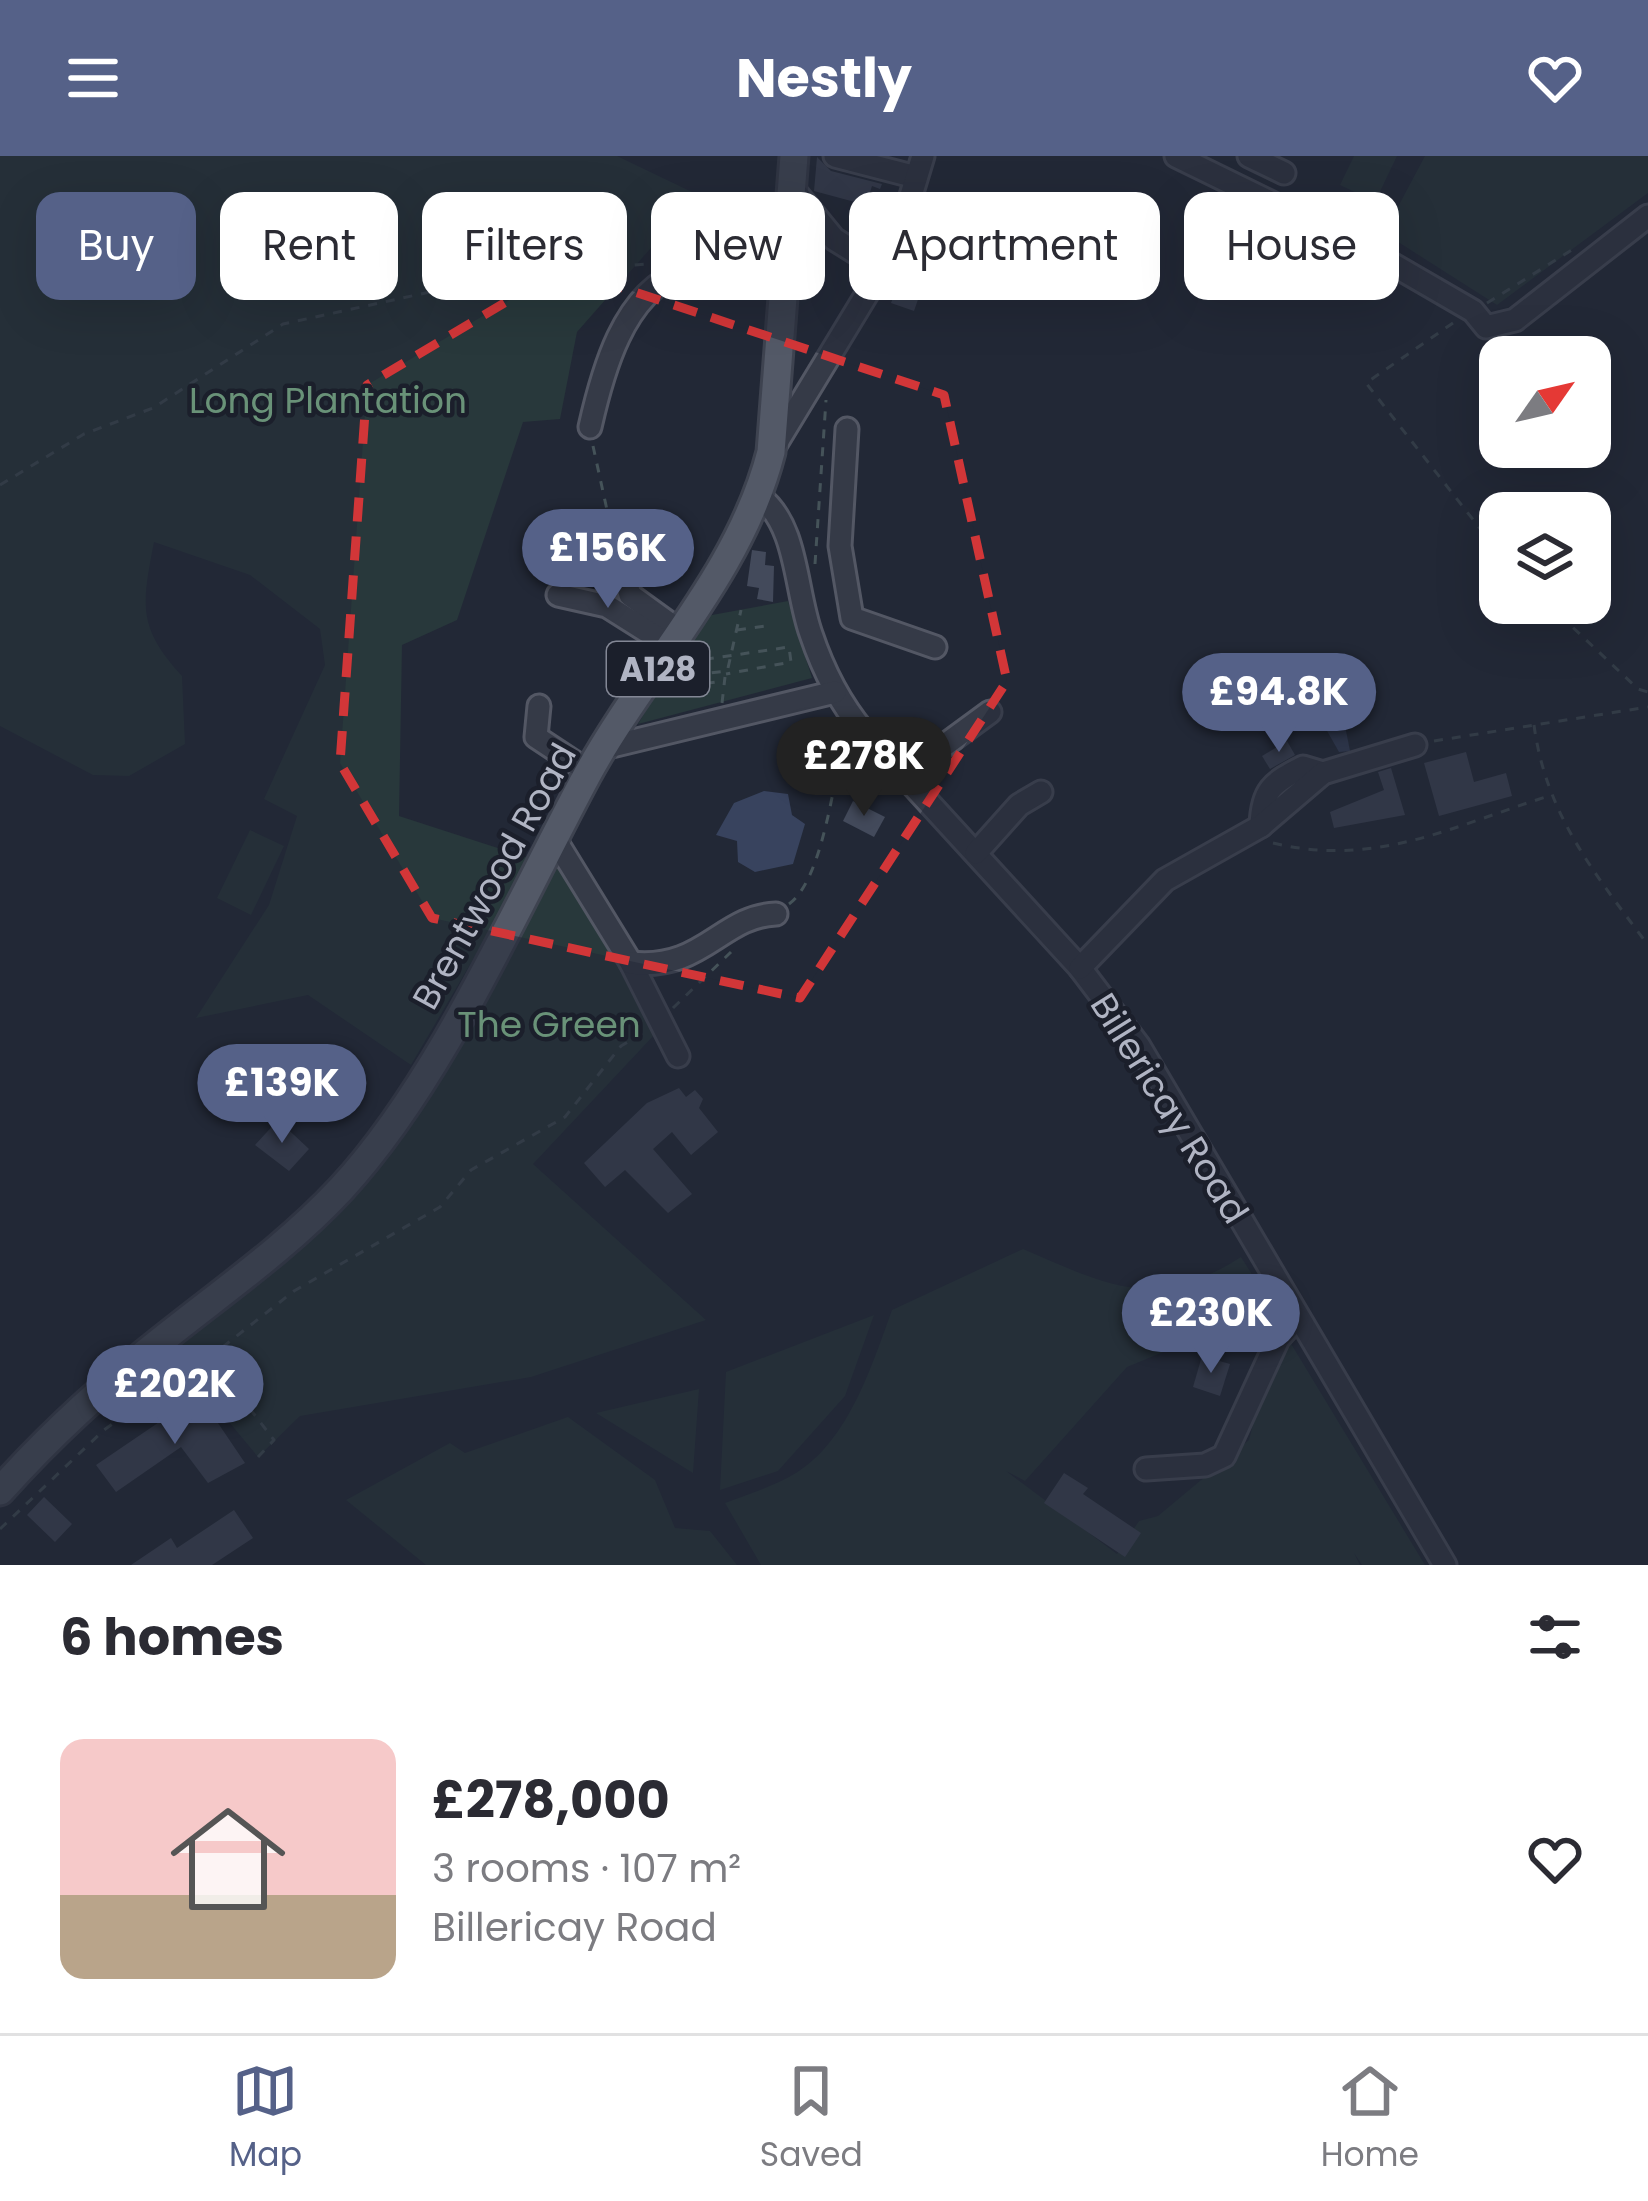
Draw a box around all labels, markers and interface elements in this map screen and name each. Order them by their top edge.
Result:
text: Nestly [736,40,912,116]
icon: menu [60,45,126,111]
icon: heart [1522,45,1588,111]
chip: Buy [36,192,196,300]
chip: Rent [220,192,398,300]
chip: Filters [422,192,627,300]
chip: New [651,192,825,300]
chip: Apartment [849,192,1160,300]
chip: House [1184,192,1399,300]
north arrow [1479,336,1611,468]
map controls [1479,336,1611,624]
park label: Long Plantation [189,375,467,426]
button: layers [1479,492,1611,624]
pin: £156K [524,509,692,611]
text: £156K [549,520,667,575]
road number: A128 [607,642,709,696]
pin: £94.8K [1181,653,1377,755]
text: £94.8K [1209,664,1349,719]
pin: £278K [780,717,948,819]
text: £278K [803,728,925,783]
street label: Brentwood Road [400,734,589,1019]
street label: Billericay Road [1078,983,1261,1233]
park label: The Green [457,999,641,1050]
pin: £139K [198,1044,366,1146]
text: £139K [224,1055,340,1110]
pin: £230K [1127,1274,1295,1376]
text: £230K [1149,1285,1273,1340]
pin: £202K [91,1345,259,1447]
text: £202K [113,1356,237,1411]
text: 6 homes [60,1601,284,1673]
icon: filters [1522,1604,1588,1670]
text: £278,000 [432,1764,670,1836]
icon: home [156,1787,300,1931]
icon: heart [1522,1826,1588,1892]
text: 3 rooms · 107 m² [432,1841,741,1896]
text: Billericay Road [432,1900,717,1955]
tab: Map [229,2058,302,2180]
tab: Saved [760,2058,863,2180]
tab: Home [1321,2058,1419,2180]

